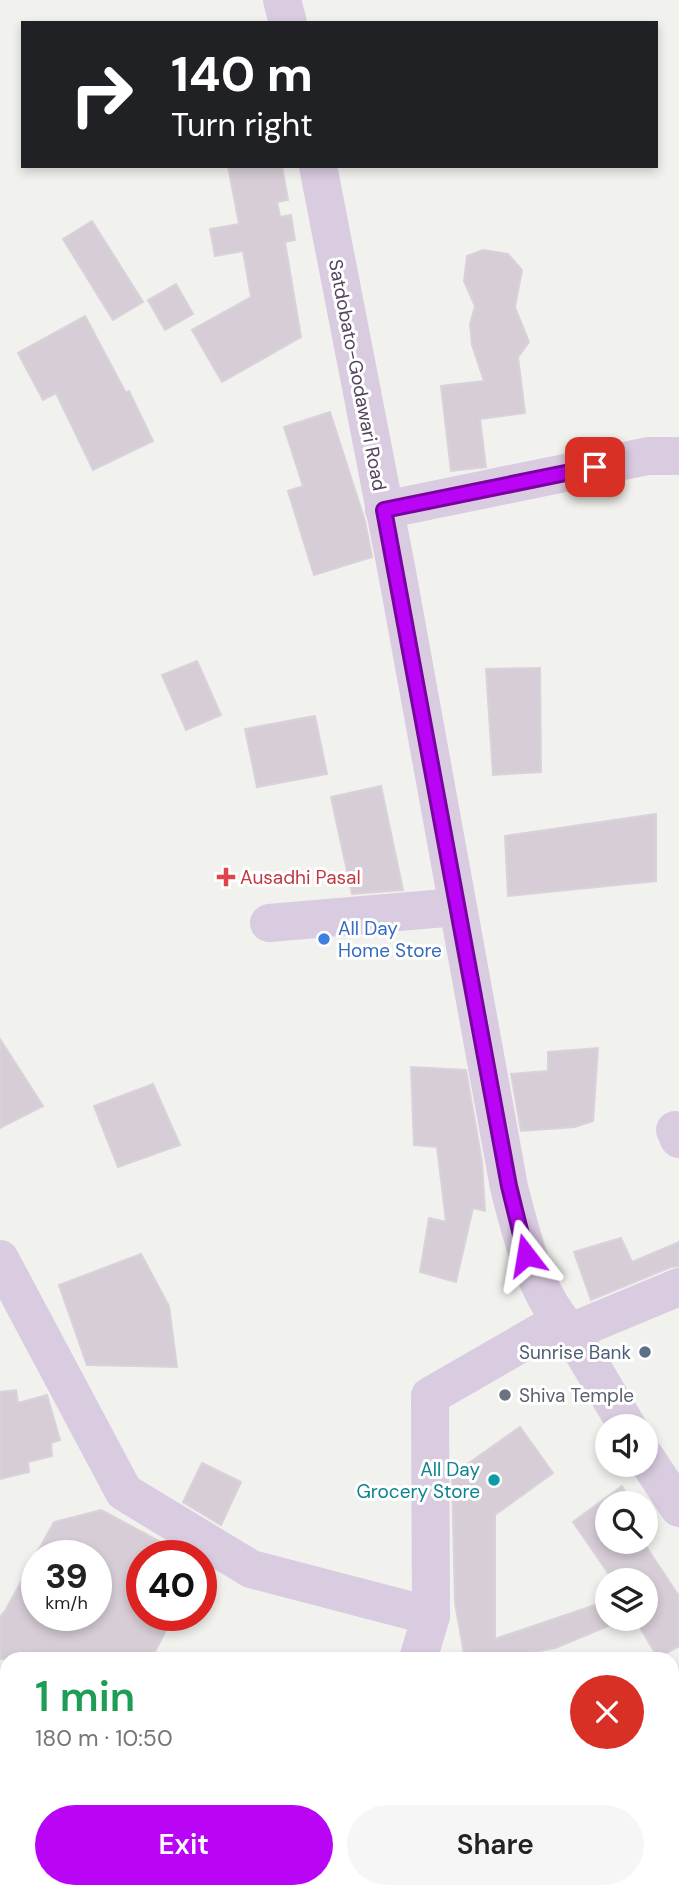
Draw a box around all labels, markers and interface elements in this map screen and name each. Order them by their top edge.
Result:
text: 140 m [171,42,313,106]
icon: right [56,49,147,140]
text: Turn right [171,104,313,146]
street label: Satdobato-Godawari Road [323,257,392,493]
pin [565,437,625,497]
icon: arrive [576,448,614,486]
place label: Ausadhi Pasal [240,865,361,890]
marker: Ausadhi Pasal [218,869,234,885]
place label: All Day Home Store [338,916,442,963]
marker: All Day Home Store [316,931,332,947]
position arrow [489,1218,563,1292]
place label: Sunrise Bank [519,1340,631,1365]
marker: Sunrise Bank [637,1344,653,1360]
place label: Shiva Temple [519,1383,634,1408]
marker: Shiva Temple [497,1387,513,1403]
map controls [595,1414,658,1631]
button: sound [595,1414,658,1477]
place label: All Day Grocery Store [356,1457,480,1504]
marker: All Day Grocery Store [486,1472,502,1488]
button: search [595,1491,658,1554]
speed limit sign: 40 [126,1540,217,1631]
text: 39 [45,1553,88,1599]
button: layers [595,1568,658,1631]
text: km/h [45,1591,88,1615]
text: 1 min [35,1669,135,1724]
button: close [570,1675,644,1749]
text: 180 m · 10:50 [35,1723,173,1753]
button: Exit [35,1805,333,1885]
button: Share [347,1805,644,1885]

